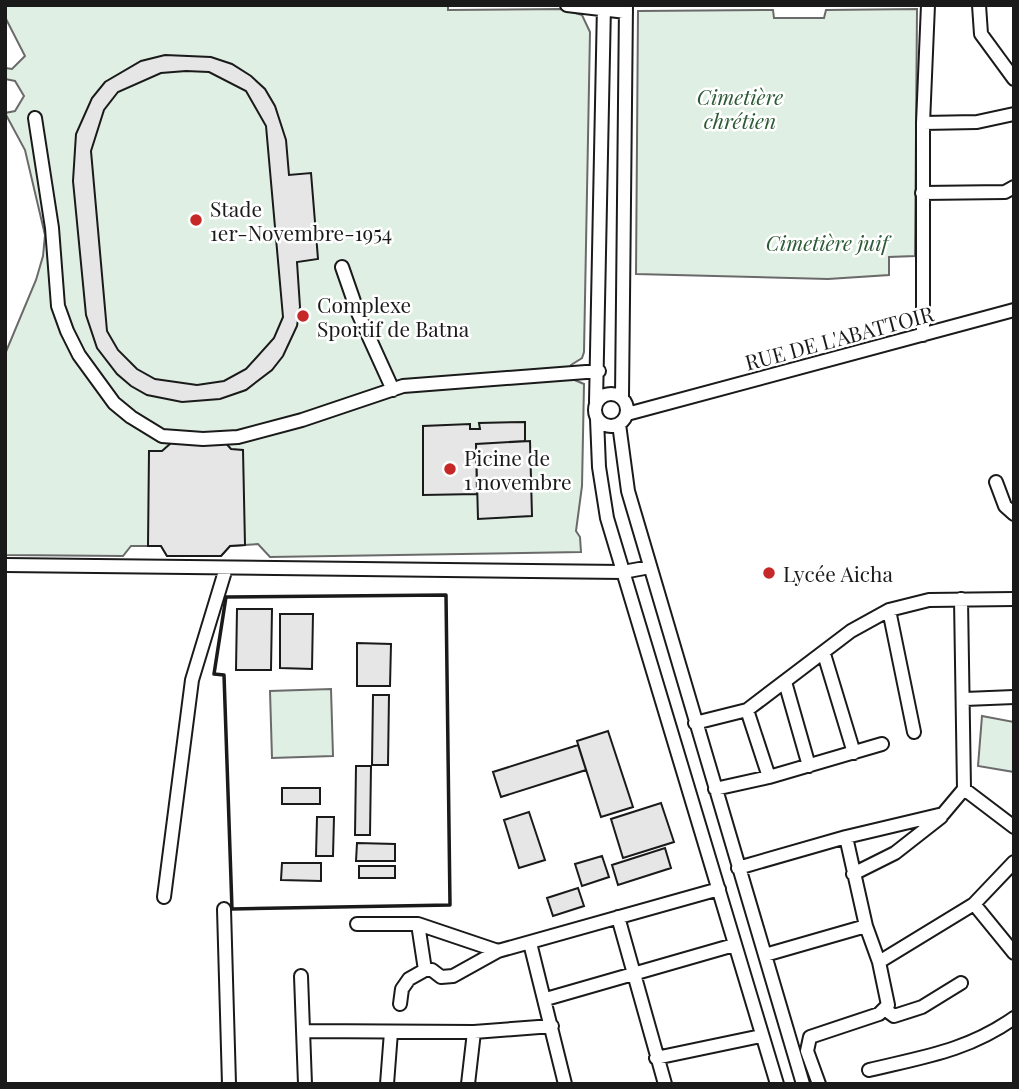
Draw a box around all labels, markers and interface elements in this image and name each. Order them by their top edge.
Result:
park label: Cimetière chrétien [697,82,783,134]
place label: Stade 1er-Novembre-1954 [210,194,392,246]
marker: Stade 1er-Novembre-1954 [188,212,204,228]
park label: Cimetière juif [766,228,892,256]
place label: Complexe Sportif de Batna [317,290,470,342]
street label: RUE DE L'ABATTOIR [742,298,937,376]
marker: Complexe Sportif de Batna [295,308,311,324]
place label: Picine de 1 novembre [464,443,572,495]
marker: Picine de 1 novembre [442,461,458,477]
place label: Lycée Aicha [783,559,893,587]
marker: Lycée Aicha [761,565,777,581]

